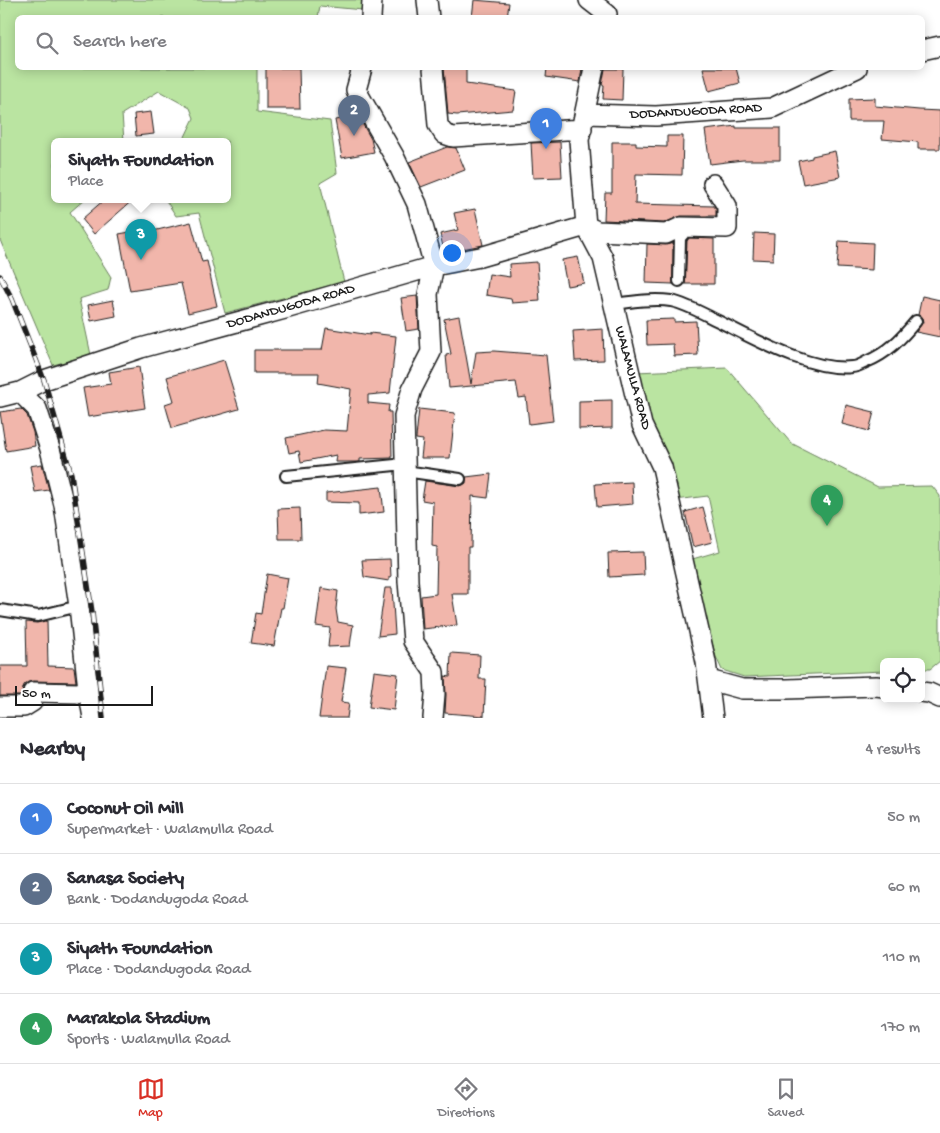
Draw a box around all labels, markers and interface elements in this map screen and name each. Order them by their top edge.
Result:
search box [15,15,925,70]
icon: search [33,29,61,57]
text: Search here [73,31,167,54]
pin: 2 [338,95,370,136]
street label: DODANDUGODA ROAD [628,100,763,124]
pin: 1 [530,108,562,149]
popup [51,138,231,203]
text: Siyath Foundation [68,150,214,173]
text: Place [68,173,103,192]
pin: 3 [125,219,157,260]
your location [439,240,465,266]
street label: DODANDUGODA ROAD [224,280,358,334]
street label: WALAMULLA ROAD [610,324,654,432]
pin: 4 [811,485,843,526]
map controls [880,658,925,703]
button: locate [880,658,925,703]
scale bar [15,683,152,706]
text: 50 m [22,686,51,703]
text: Nearby [20,738,85,763]
text: 4 results [865,741,920,760]
text: Coconut Oil Mill [67,798,184,821]
text: 1 [33,809,39,828]
text: 50 m [887,809,920,828]
text: Supermarket · Walamulla Road [67,821,273,840]
text: Sanasa Society [67,868,184,891]
text: 2 [32,879,40,898]
text: 60 m [888,879,920,898]
text: Bank · Dodandugoda Road [67,891,247,910]
text: Siyath Foundation [67,938,212,961]
text: 3 [32,949,40,968]
text: 110 m [883,949,920,968]
text: Place · Dodandugoda Road [67,961,250,980]
text: Marakola Stadium [67,1008,210,1031]
text: 4 [32,1019,40,1038]
text: 170 m [881,1019,920,1038]
text: Sports · Walamulla Road [67,1031,230,1050]
tab: Map [137,1075,165,1122]
tab: Directions [438,1075,495,1122]
tab: Saved [768,1075,803,1122]

